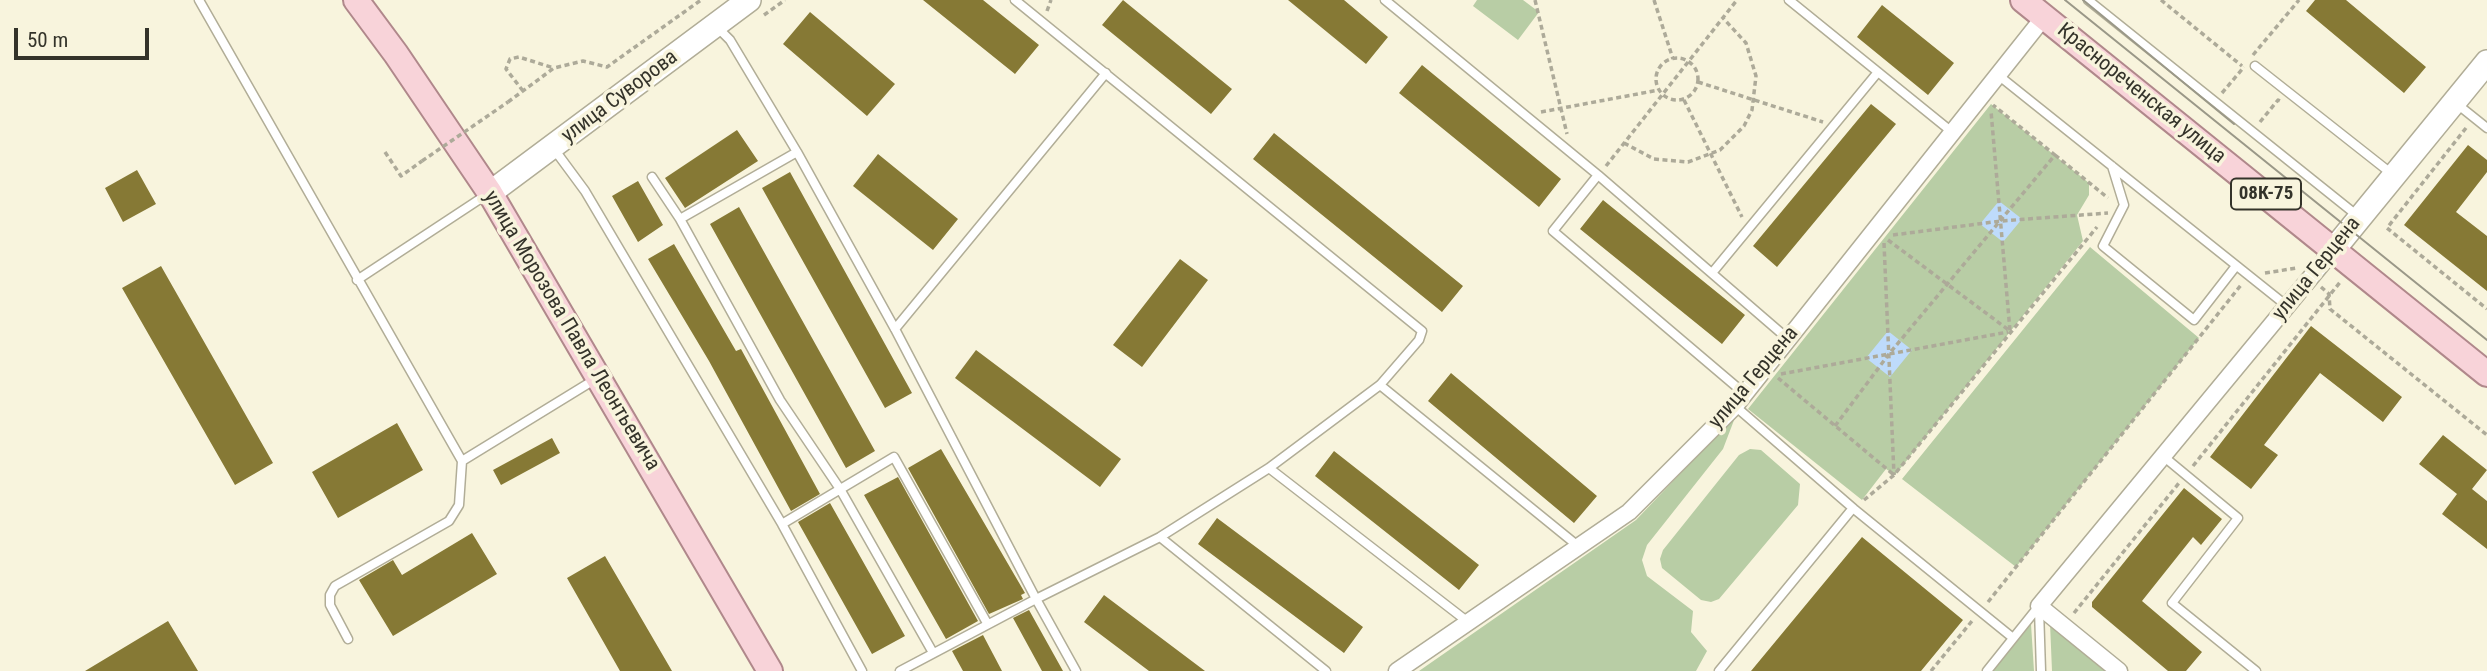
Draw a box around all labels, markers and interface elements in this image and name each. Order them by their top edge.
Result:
scale bar [18,14,152,58]
street label: Краснореченская улица [2052,18,2230,170]
text: 50 m [27,28,68,52]
street label: улица Суворова [557,45,683,149]
road number: 08К-75 [2231,178,2301,210]
street label: улица Морозова Павла Леонтьевича [477,187,665,475]
street label: улица Герцена [2268,212,2366,326]
street label: улица Герцена [1704,322,1804,434]

